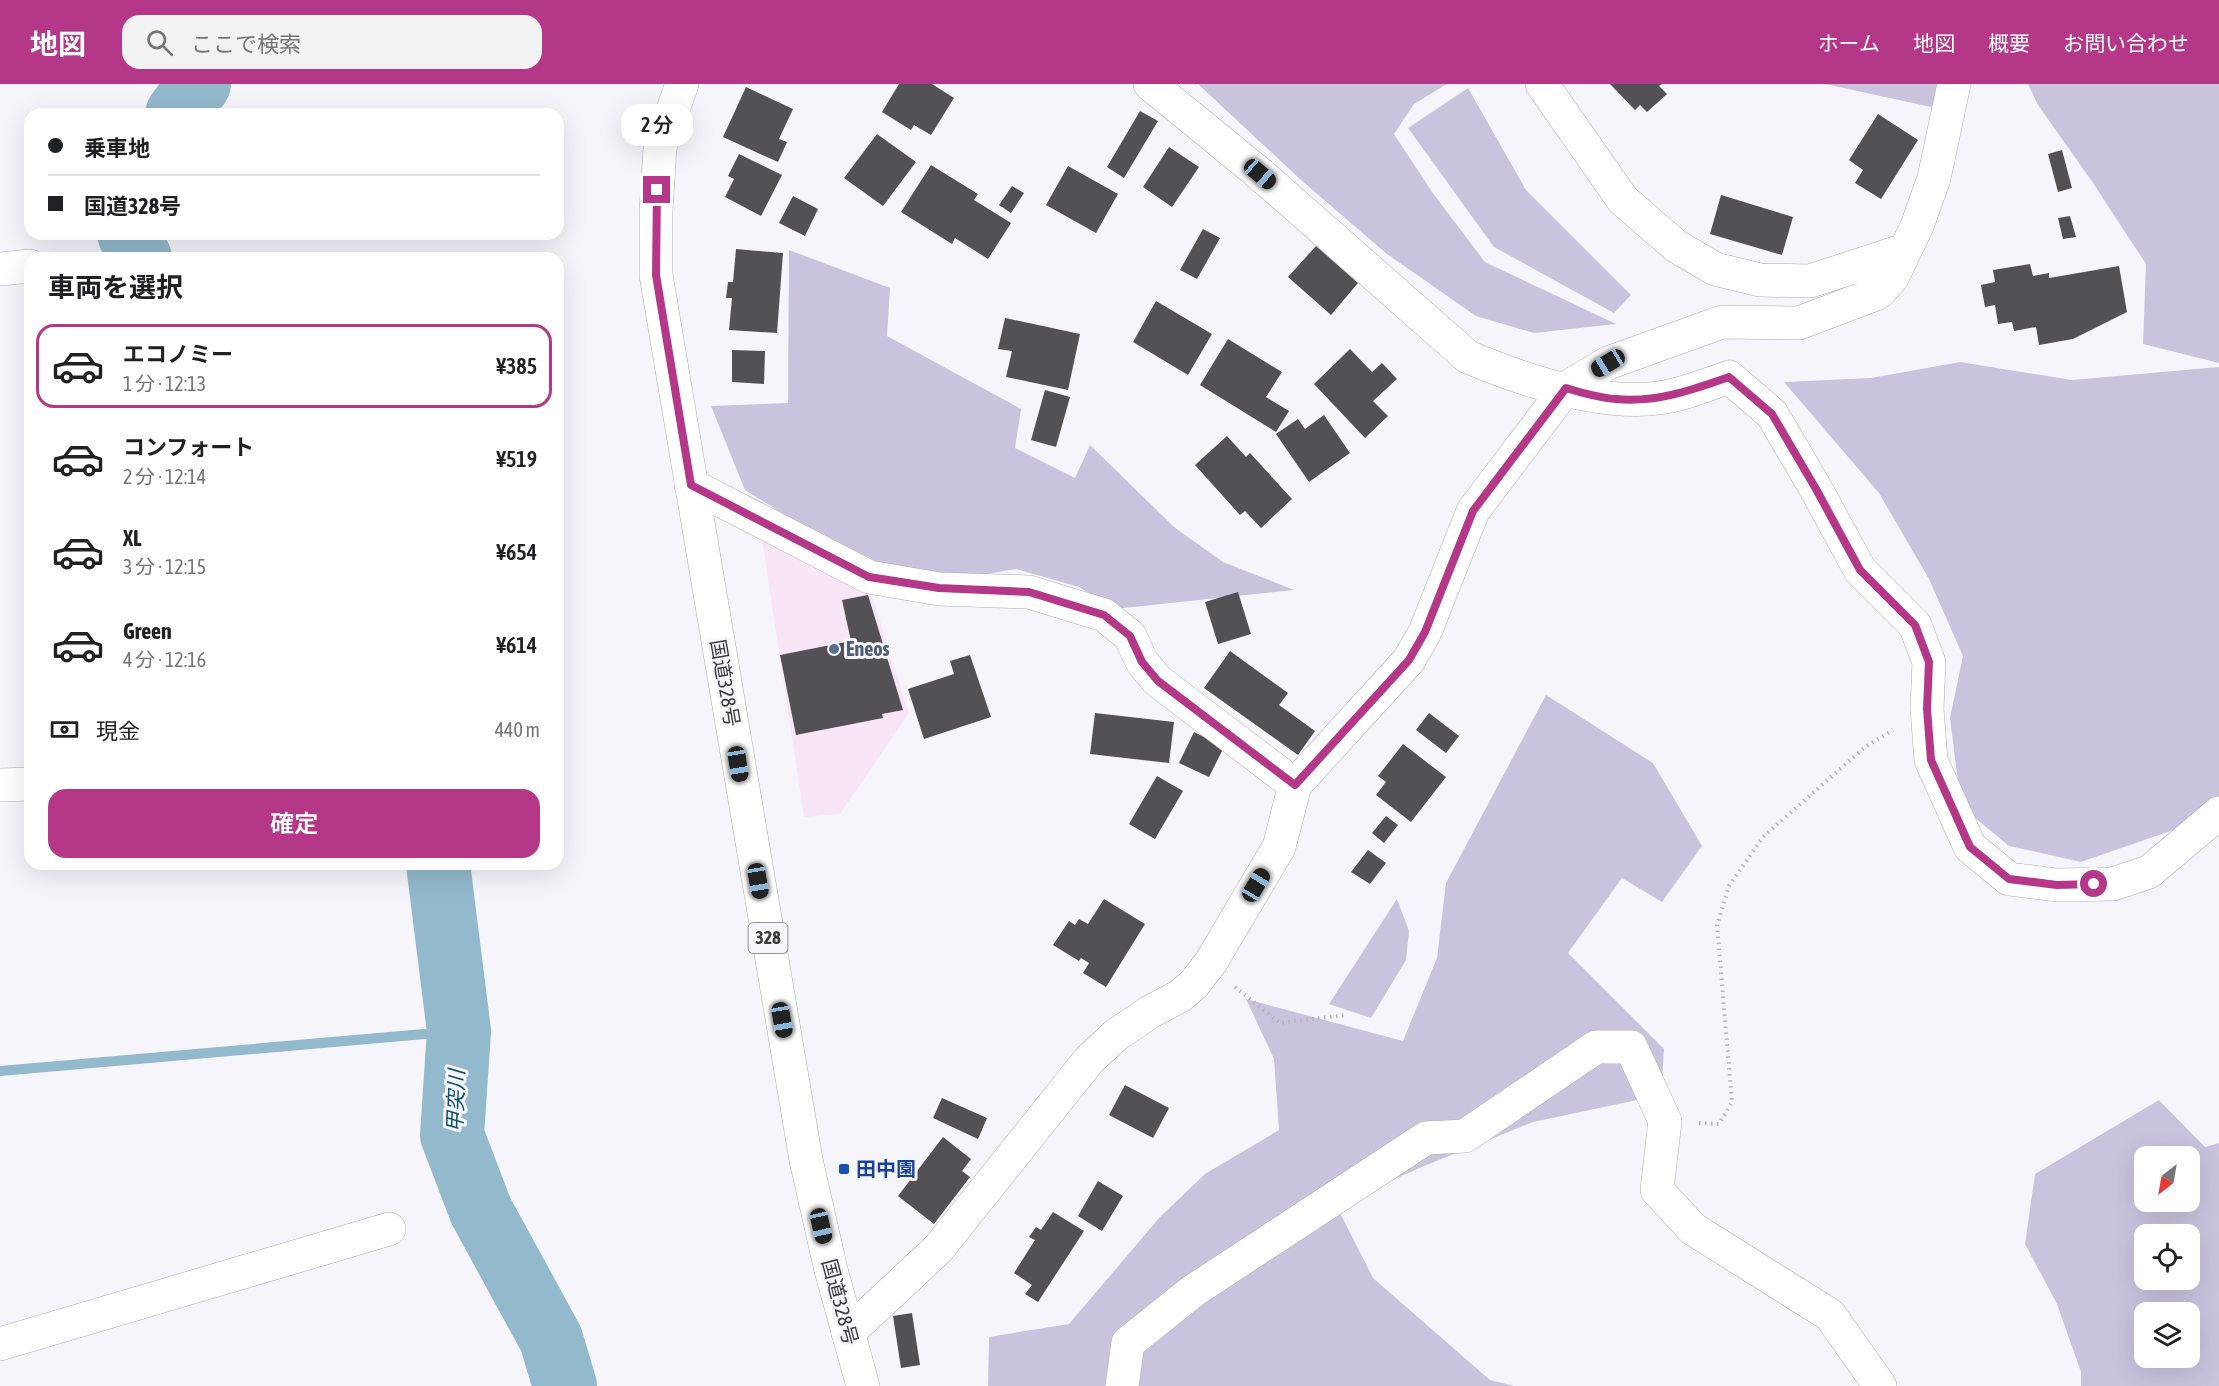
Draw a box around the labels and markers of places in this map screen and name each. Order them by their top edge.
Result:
place label: Eneos [846,637,890,660]
marker: Eneos [827,642,841,656]
place label: 田中園 [856,1157,916,1180]
marker: 田中園 [837,1162,851,1176]

